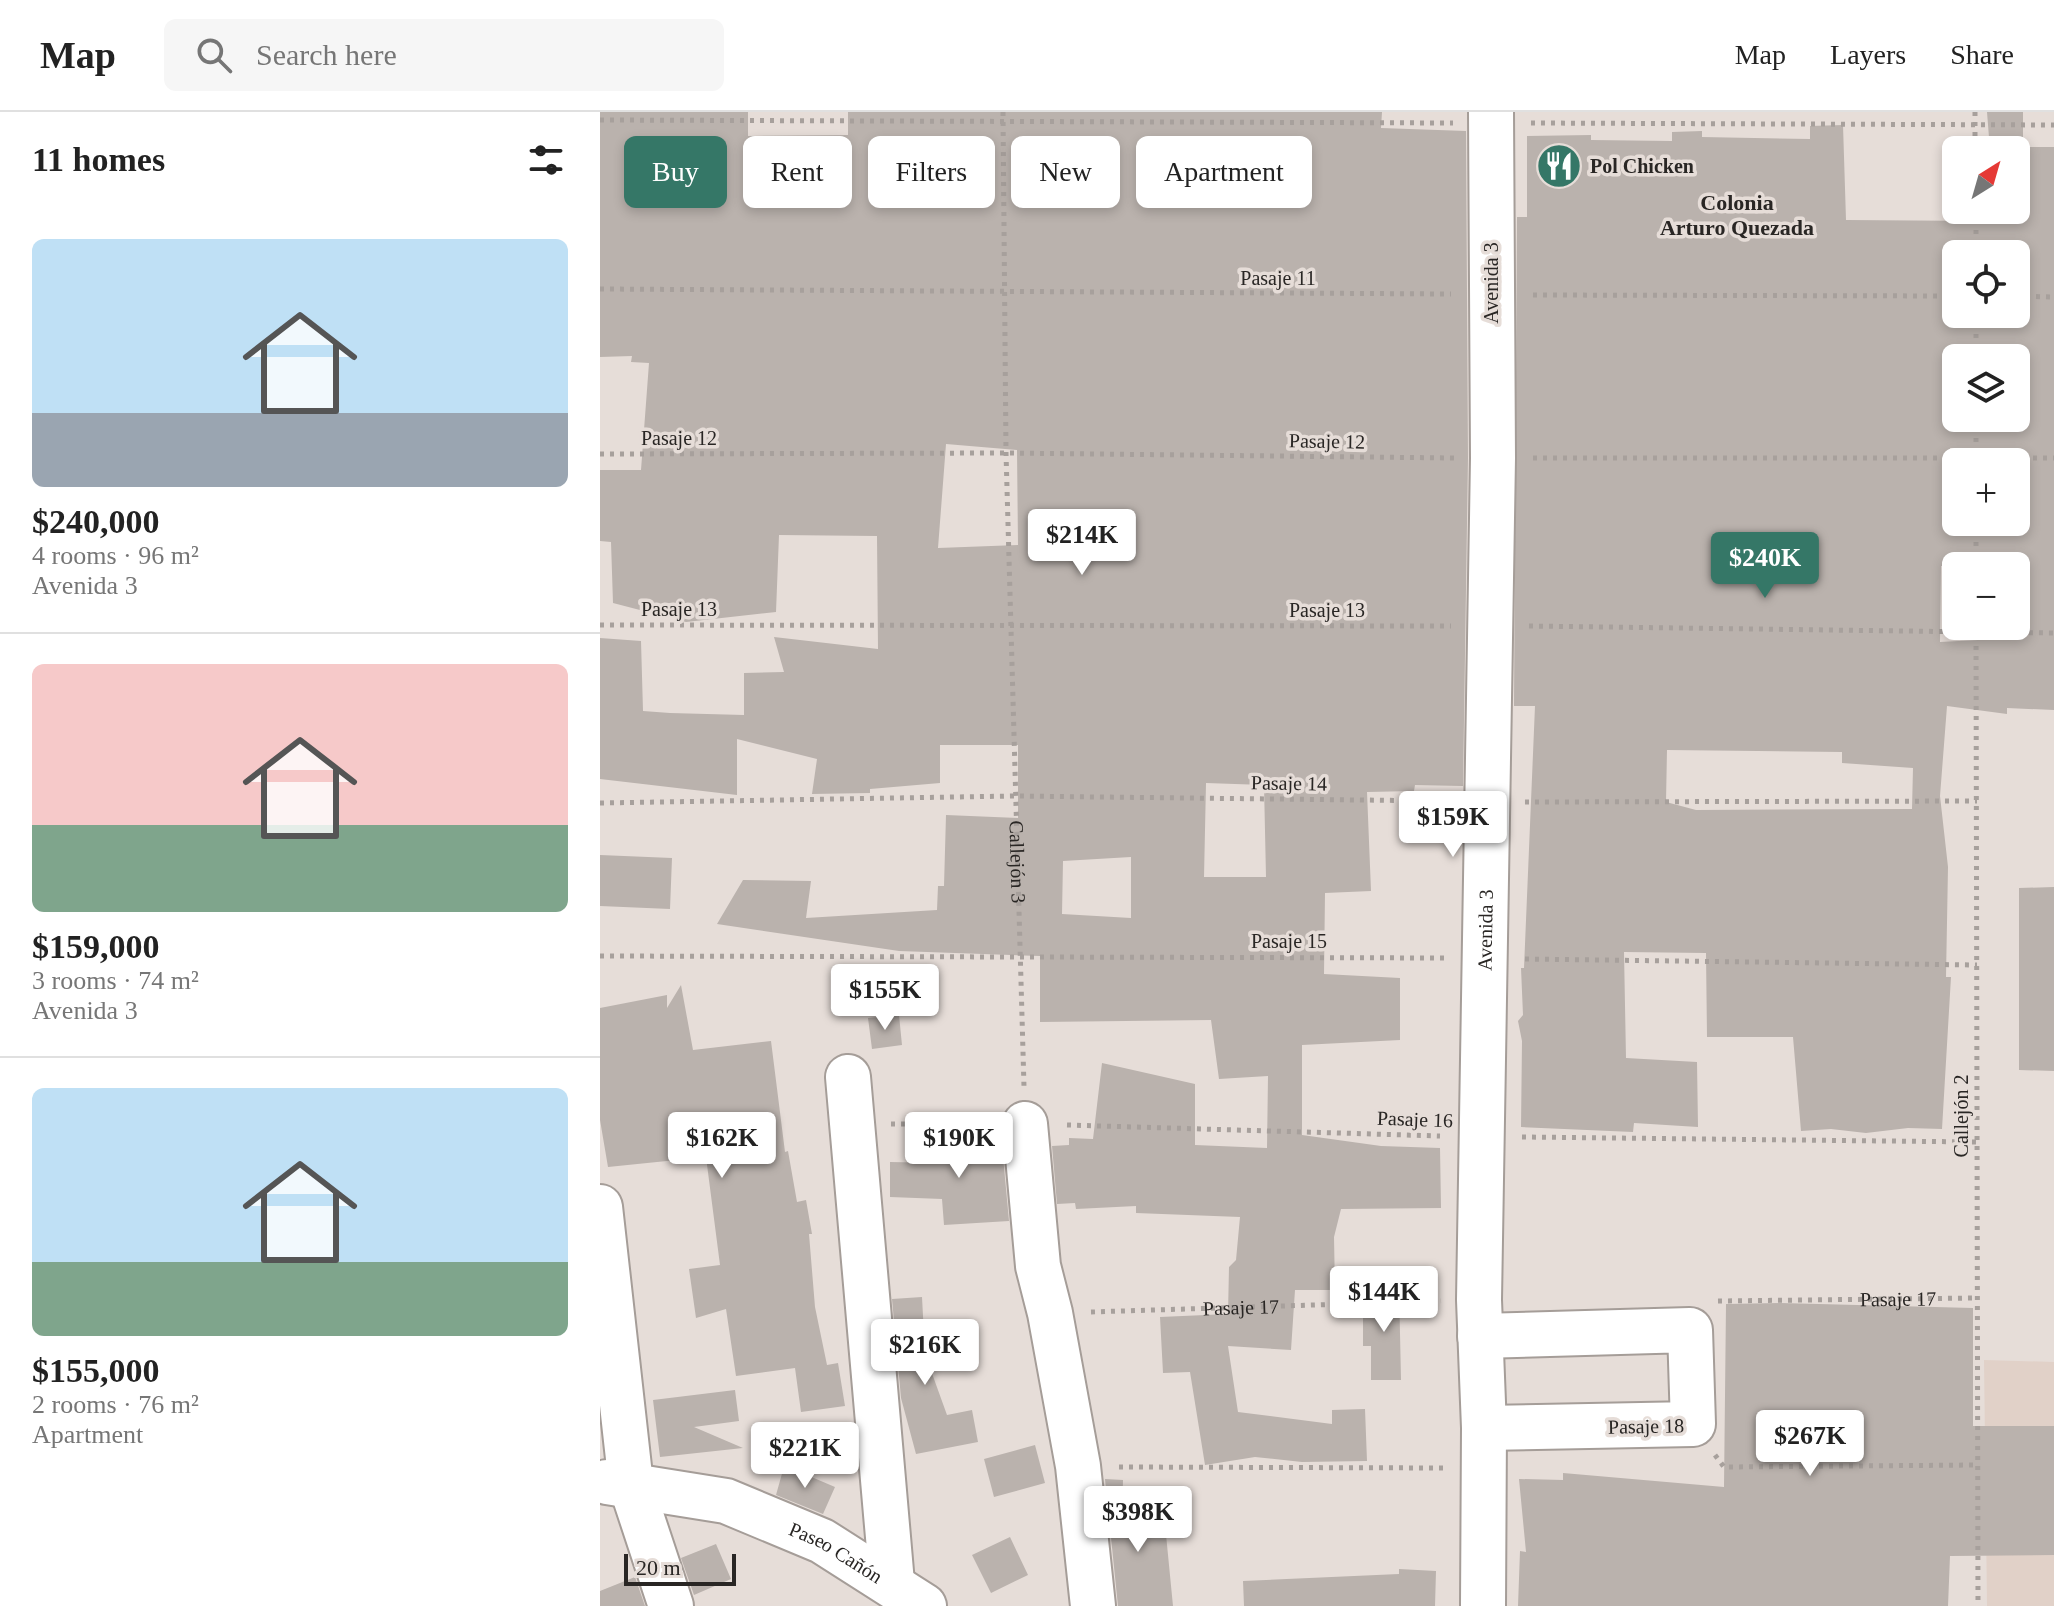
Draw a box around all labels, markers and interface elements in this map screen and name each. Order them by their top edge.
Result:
search box [164,19,724,91]
icon: search [192,33,236,77]
text: Map [40,34,116,76]
text: Search here [256,38,397,71]
text: Map [1735,39,1786,70]
text: Layers [1830,39,1906,70]
text: Share [1950,39,2014,70]
chip: Buy [624,136,727,208]
chip: Rent [743,136,852,208]
chip: Filters [868,136,995,208]
chip: New [1011,136,1120,208]
chip: Apartment [1136,136,1312,208]
north arrow [1942,136,2030,224]
map controls [1942,136,2030,640]
icon: filters [524,138,568,182]
text: 11 homes [32,141,165,178]
restaurant icon: Pol Chicken [1535,142,1583,190]
place label: Pol Chicken [1590,155,1694,177]
district label: Colonia Arturo Quezada [1660,190,1814,240]
button: locate [1942,240,2030,328]
street label: Avenida 3 [1480,242,1502,324]
street label: Pasaje 11 [1240,267,1316,290]
icon: home [228,291,372,435]
button: layers [1942,344,2030,432]
street label: Pasaje 12 [641,427,717,450]
street label: Pasaje 12 [1289,429,1365,454]
button: + [1942,448,2030,536]
text: $240,000 [32,503,160,540]
pin: $214K [1026,509,1138,577]
text: $214K [1046,520,1118,549]
pin: $240K [1709,532,1821,600]
text: 4 rooms · 96 m² [32,541,199,570]
text: $240K [1729,543,1801,572]
button: − [1942,552,2030,640]
text: Avenida 3 [32,571,138,600]
street label: Pasaje 13 [641,598,717,621]
street label: Pasaje 13 [1289,599,1365,622]
icon: home [228,716,372,860]
street label: Pasaje 14 [1251,771,1327,796]
pin: $159K [1397,791,1509,859]
text: $159K [1417,802,1489,831]
street label: Callejón 3 [1005,820,1030,904]
street label: Avenida 3 [1473,889,1497,971]
text: $159,000 [32,928,160,965]
street label: Pasaje 15 [1251,930,1327,953]
pin: $155K [829,964,941,1032]
text: 3 rooms · 74 m² [32,966,199,995]
text: $155K [849,975,921,1004]
text: Avenida 3 [32,996,138,1025]
street label: Callejón 2 [1950,1075,1973,1157]
street label: Pasaje 16 [1377,1107,1453,1132]
pin: $162K [666,1112,778,1180]
pin: $190K [903,1112,1015,1180]
text: $162K [686,1123,758,1152]
text: $190K [923,1123,995,1152]
icon: home [228,1140,372,1284]
pin: $144K [1328,1266,1440,1334]
text: $144K [1348,1277,1420,1306]
street label: Pasaje 17 [1860,1287,1936,1311]
street label: Pasaje 17 [1203,1295,1279,1319]
pin: $216K [869,1319,981,1387]
text: $216K [889,1330,961,1359]
text: $155,000 [32,1352,160,1389]
text: 2 rooms · 76 m² [32,1390,199,1419]
pin: $267K [1754,1410,1866,1478]
street label: Pasaje 18 [1608,1414,1684,1439]
text: Apartment [32,1420,143,1449]
text: $267K [1774,1421,1846,1450]
pin: $221K [749,1422,861,1490]
text: $221K [769,1433,841,1462]
pin: $398K [1082,1486,1194,1554]
text: $398K [1102,1497,1174,1526]
street label: Paseo Cañón [786,1518,886,1588]
scale bar [624,1550,736,1586]
text: 20 m [636,1555,681,1580]

